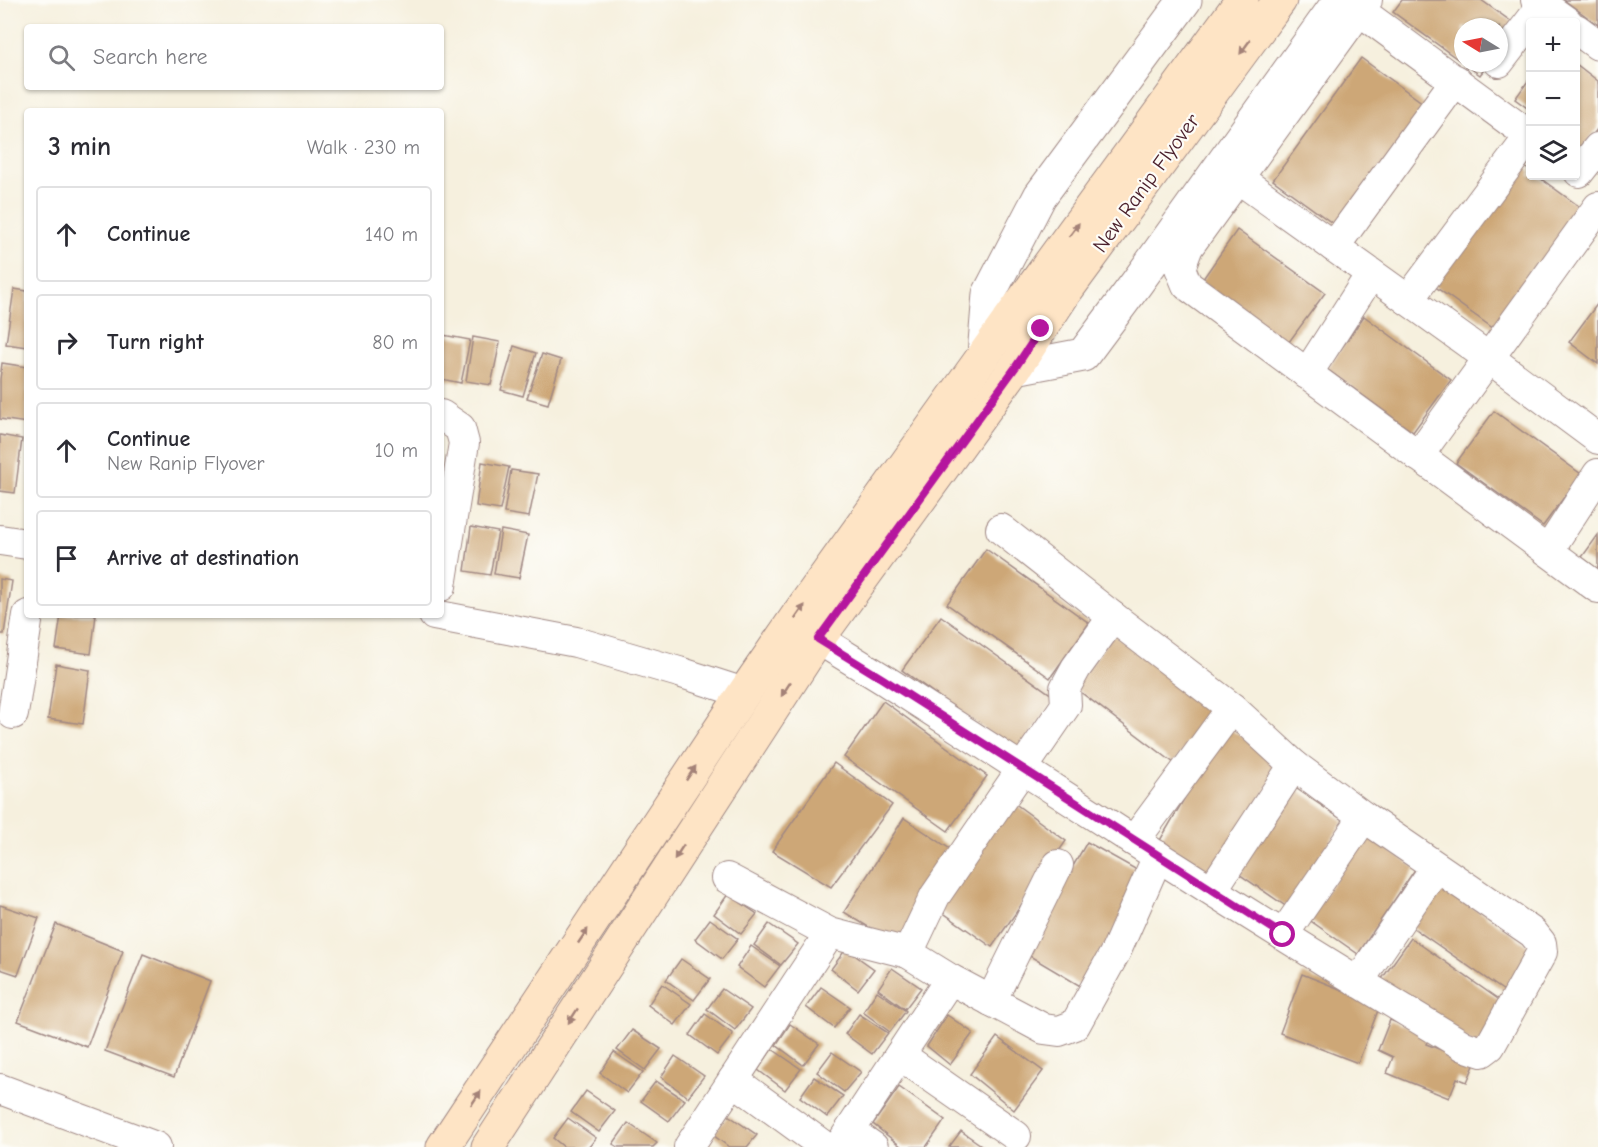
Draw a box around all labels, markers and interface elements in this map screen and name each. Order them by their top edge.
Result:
north arrow [1454,18,1508,72]
map controls [1526,18,1580,180]
button: + [1526,18,1580,72]
search box [24,24,444,90]
one-way arrow [1240,40,1252,55]
icon: search [45,41,78,74]
text: Search here [93,44,208,70]
button: − [1526,72,1580,126]
street label: New Ranip Flyover [1088,108,1205,257]
button: layers [1526,126,1580,180]
text: 3 min [48,132,111,162]
text: Walk · 230 m [307,136,420,159]
icon: ahead [50,218,83,251]
text: Continue [107,221,190,247]
one-way arrow [1068,222,1080,238]
text: 140 m [365,223,418,246]
route end [1027,315,1053,341]
icon: right [50,326,83,359]
text: Turn right [107,329,204,355]
text: 80 m [372,331,418,354]
text: Continue [107,426,190,452]
icon: ahead [50,434,83,467]
text: 10 m [375,439,418,462]
text: New Ranip Flyover [107,452,265,475]
icon: arrive [50,542,83,575]
text: Arrive at destination [107,545,299,571]
one-way arrow [794,604,806,620]
one-way arrow [780,681,791,697]
one-way arrow [685,765,696,781]
one-way arrow [674,844,685,861]
route start [1269,921,1295,947]
one-way arrow [578,927,589,944]
one-way arrow [568,1008,579,1024]
one-way arrow [470,1090,481,1106]

